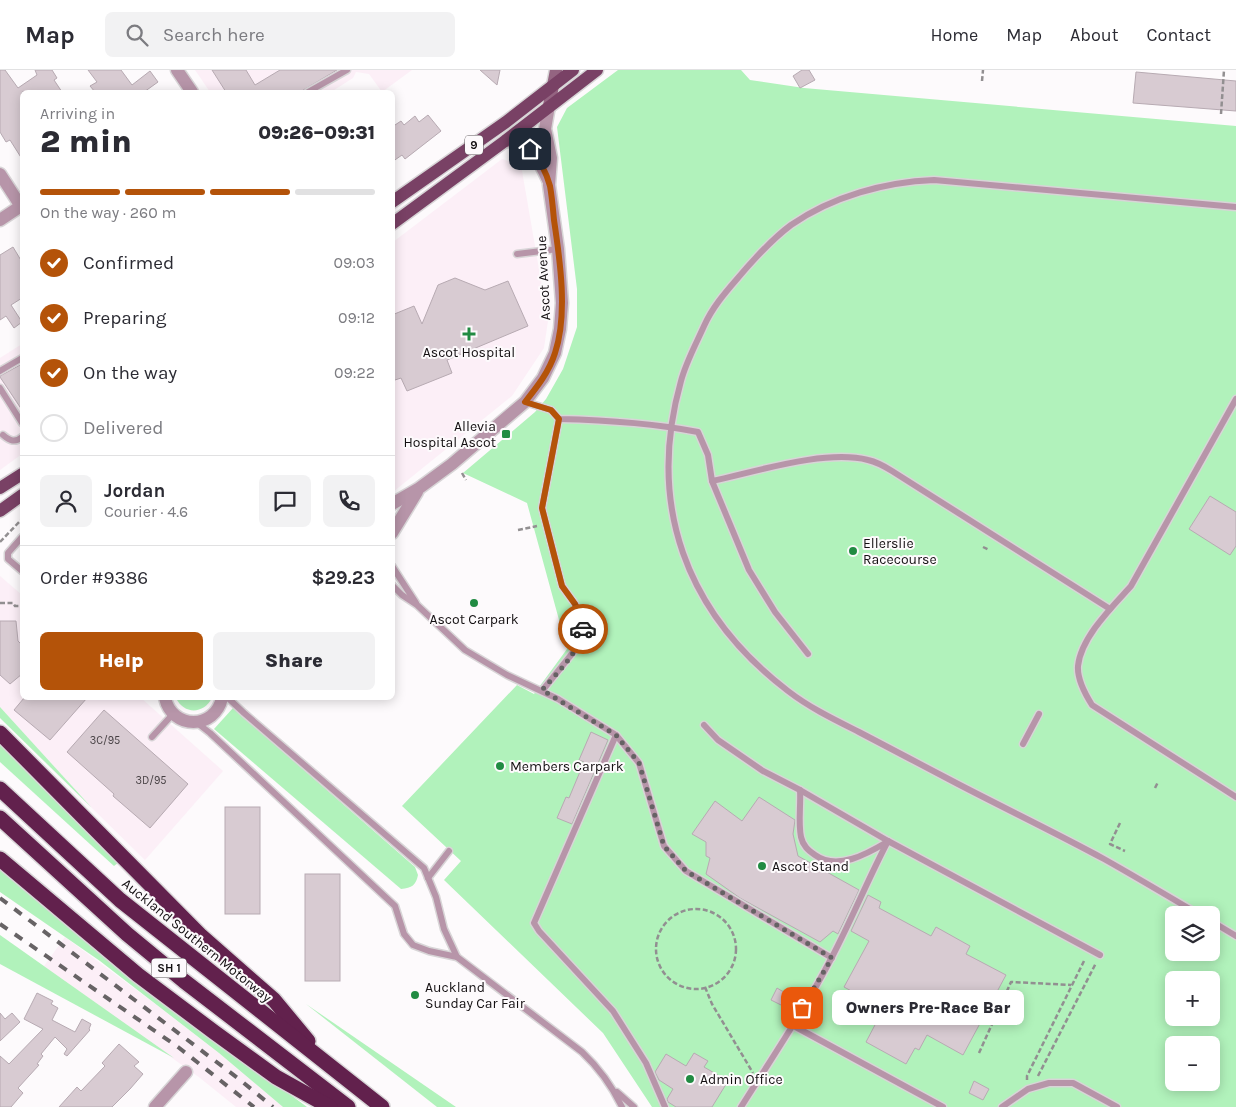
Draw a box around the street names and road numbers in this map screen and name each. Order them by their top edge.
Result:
road number: 9 [465,136,483,154]
street label: Ascot Avenue [533,235,554,321]
street label: Auckland Southern Motorway [118,875,275,1006]
road number: SH 1 [152,958,186,978]

